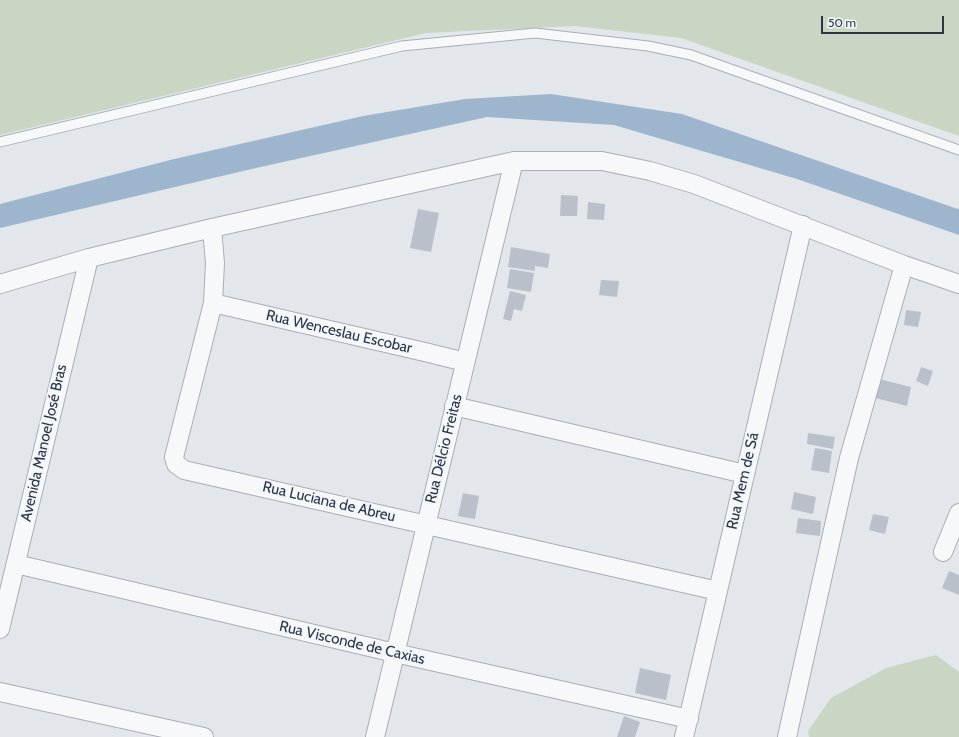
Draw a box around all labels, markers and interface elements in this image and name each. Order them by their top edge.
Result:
scale bar [823,8,946,34]
text: 50 m [828,15,856,30]
street label: Rua Wenceslau Escobar [264,306,414,358]
street label: Avenida Manoel José Bras [17,363,71,523]
street label: Rua Délcio Freitas [422,393,466,505]
street label: Rua Mem de Sá [723,431,763,531]
street label: Rua Luciana de Abreu [261,478,397,526]
street label: Rua Visconde de Caxias [278,618,426,668]

